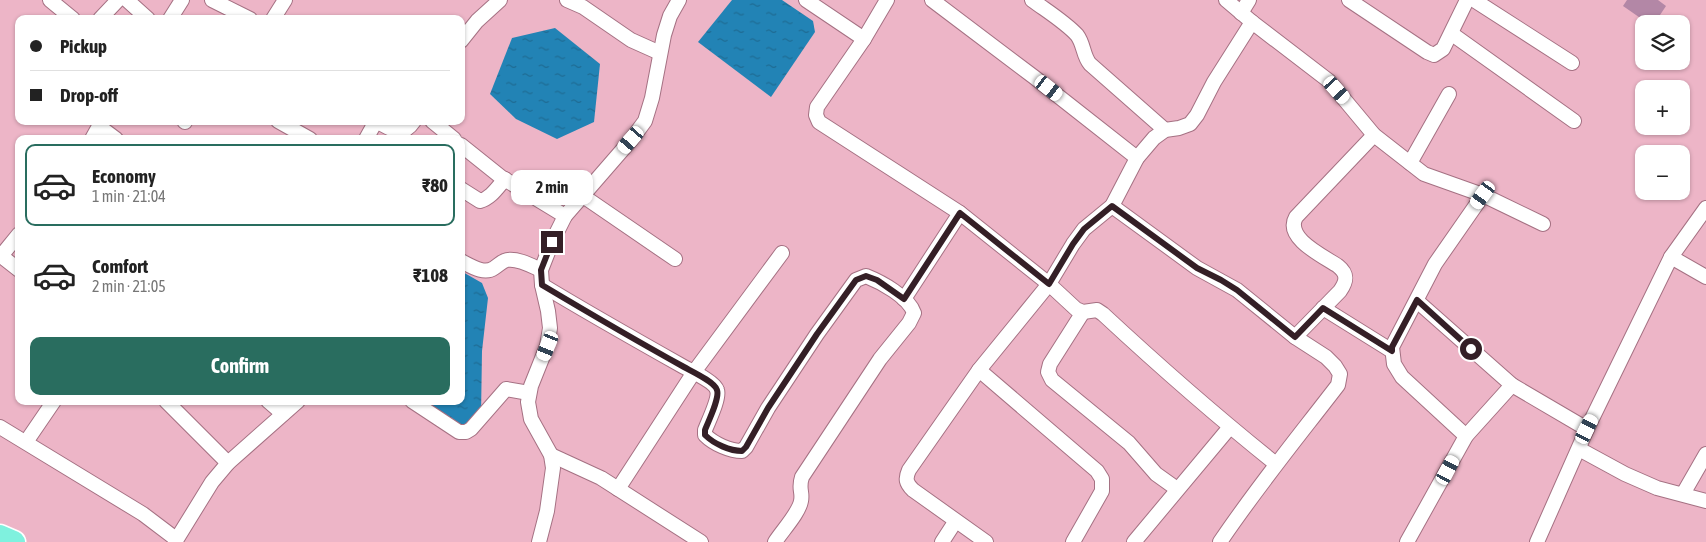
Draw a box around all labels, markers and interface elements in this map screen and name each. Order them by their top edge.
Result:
map controls [1635,15,1690,200]
button: layers [1635,15,1690,70]
text: Pickup [60,35,107,57]
car [1032,73,1065,103]
car [1321,74,1352,106]
button: + [1635,80,1690,135]
text: Drop-off [60,84,118,106]
car [615,124,646,156]
button: − [1635,145,1690,200]
icon: car [32,163,77,208]
text: Economy [92,165,156,187]
callout: 2 min [511,170,593,204]
text: ₹80 [422,174,448,196]
text: 2 min [536,178,568,196]
car [1468,178,1497,212]
text: 1 min · 21:04 [92,187,166,205]
route end [541,231,563,253]
icon: car [32,253,77,298]
text: Comfort [92,255,148,277]
text: ₹108 [413,264,448,286]
text: 2 min · 21:05 [92,277,166,295]
car [535,329,560,363]
button: Confirm [30,337,450,395]
route start [1460,338,1482,360]
car [1573,412,1600,446]
car [1434,453,1461,487]

